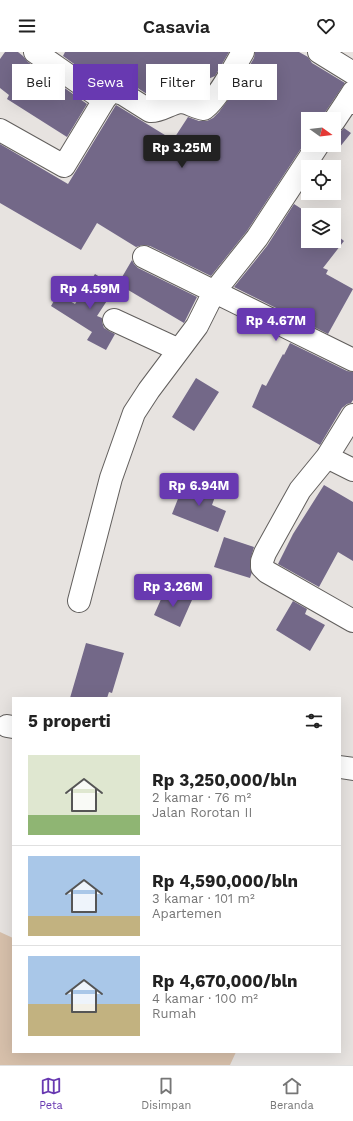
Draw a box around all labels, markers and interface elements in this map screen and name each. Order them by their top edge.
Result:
icon: menu [16,15,38,37]
icon: heart [315,15,337,37]
text: Casavia [143,16,210,37]
chip: Beli [12,64,65,100]
chip: Sewa [73,64,138,100]
chip: Filter [146,64,210,100]
chip: Baru [218,64,277,100]
north arrow [301,112,341,152]
map controls [301,112,341,248]
pin: Rp 3.25M [141,135,223,169]
text: Rp 3.25M [152,140,212,155]
button: locate [301,160,341,200]
button: layers [301,208,341,248]
pin: Rp 4.59M [49,276,131,310]
text: Rp 4.59M [60,281,120,296]
pin: Rp 4.67M [235,308,317,342]
text: Rp 4.67M [246,313,306,328]
pin: Rp 6.94M [158,473,240,507]
text: Rp 6.94M [169,478,229,493]
pin: Rp 3.26M [132,574,214,608]
text: Rp 3.26M [143,579,203,594]
icon: filters [303,710,325,732]
text: 5 properti [28,711,111,731]
text: Rp 3,250,000/bln [152,770,297,790]
icon: home [60,771,108,819]
text: 2 kamar · 76 m² [152,790,251,805]
text: Jalan Rorotan II [152,805,252,820]
text: Rp 4,590,000/bln [152,871,298,891]
icon: home [60,872,108,920]
text: 3 kamar · 101 m² [152,891,255,906]
text: Apartemen [152,906,222,921]
text: Rp 4,670,000/bln [152,971,298,991]
icon: home [60,972,108,1020]
text: 4 kamar · 100 m² [152,991,258,1006]
text: Rumah [152,1006,196,1021]
tab: Peta [39,1075,63,1112]
tab: Disimpan [141,1075,191,1112]
tab: Beranda [270,1075,314,1112]

